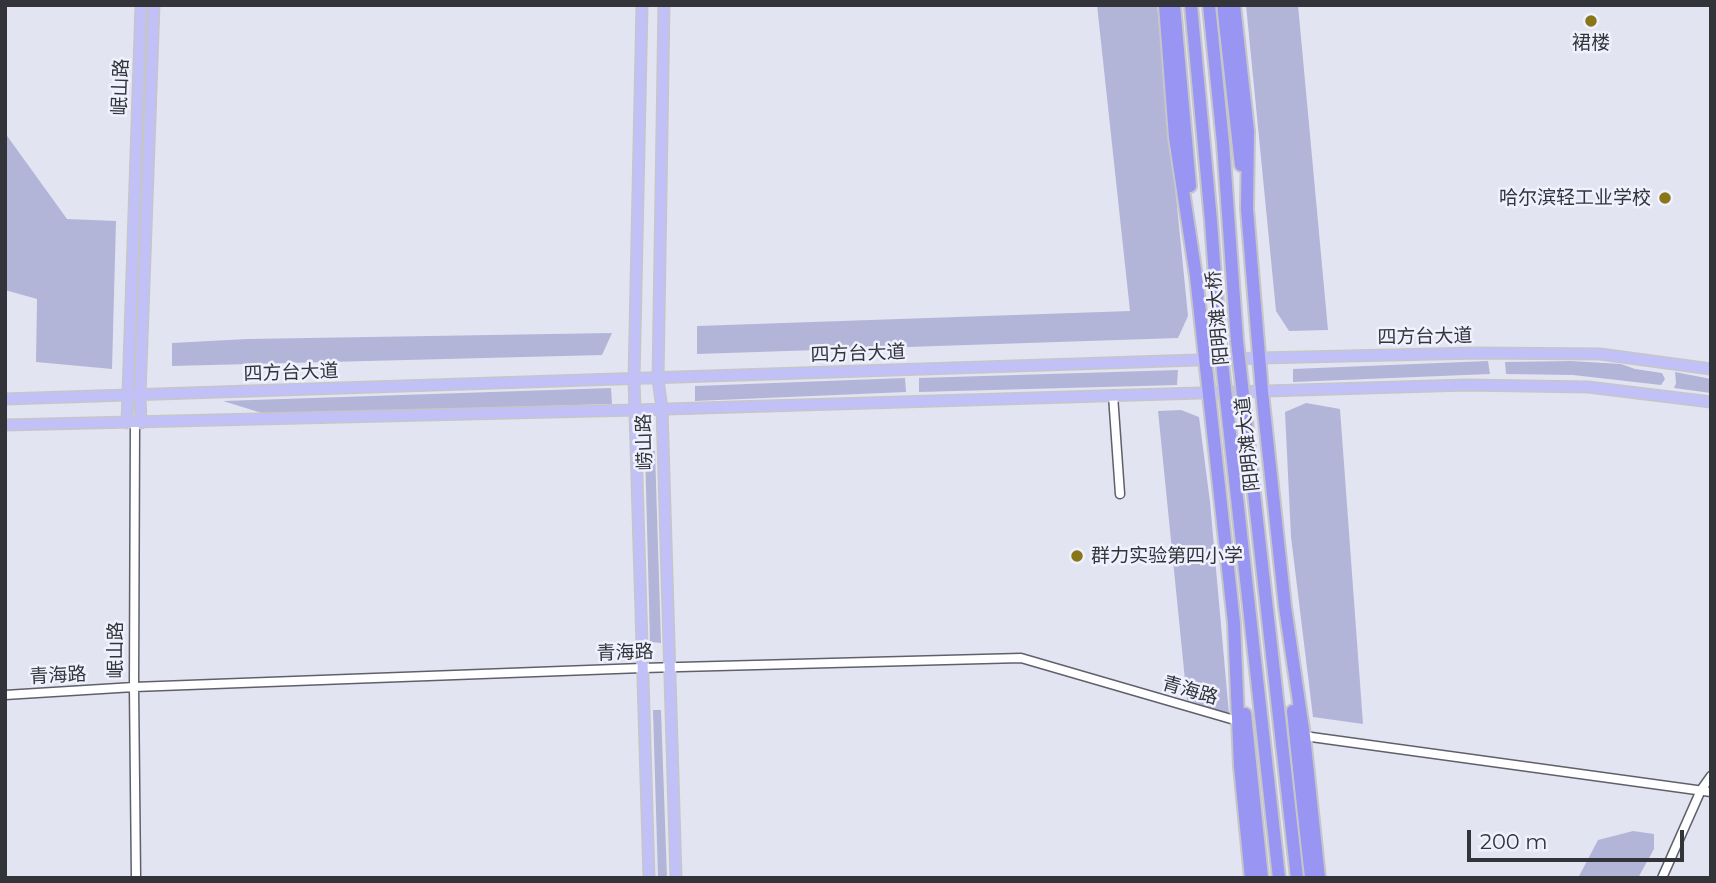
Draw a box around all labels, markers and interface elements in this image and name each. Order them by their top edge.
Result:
marker: 裙楼 [1583,13,1599,29]
place label: 裙楼 [1572,32,1610,54]
street label: 岷山路 [109,58,133,116]
place label: 哈尔滨轻工业学校 [1499,187,1651,209]
marker: 哈尔滨轻工业学校 [1657,190,1673,206]
street label: 阳明滩大桥 [1203,270,1233,366]
street label: 四方台大道 [1377,325,1473,349]
street label: 四方台大道 [810,341,906,367]
street label: 四方台大道 [243,360,339,386]
street label: 阳明滩大道 [1232,396,1264,492]
street label: 崂山路 [633,413,657,471]
place label: 群力实验第四小学 [1091,545,1243,567]
marker: 群力实验第四小学 [1069,548,1085,564]
street label: 岷山路 [105,622,127,678]
street label: 青海路 [596,641,654,665]
street label: 青海路 [29,663,87,689]
street label: 青海路 [1159,672,1221,710]
scale bar [1471,816,1688,860]
text: 200 m [1480,829,1547,854]

